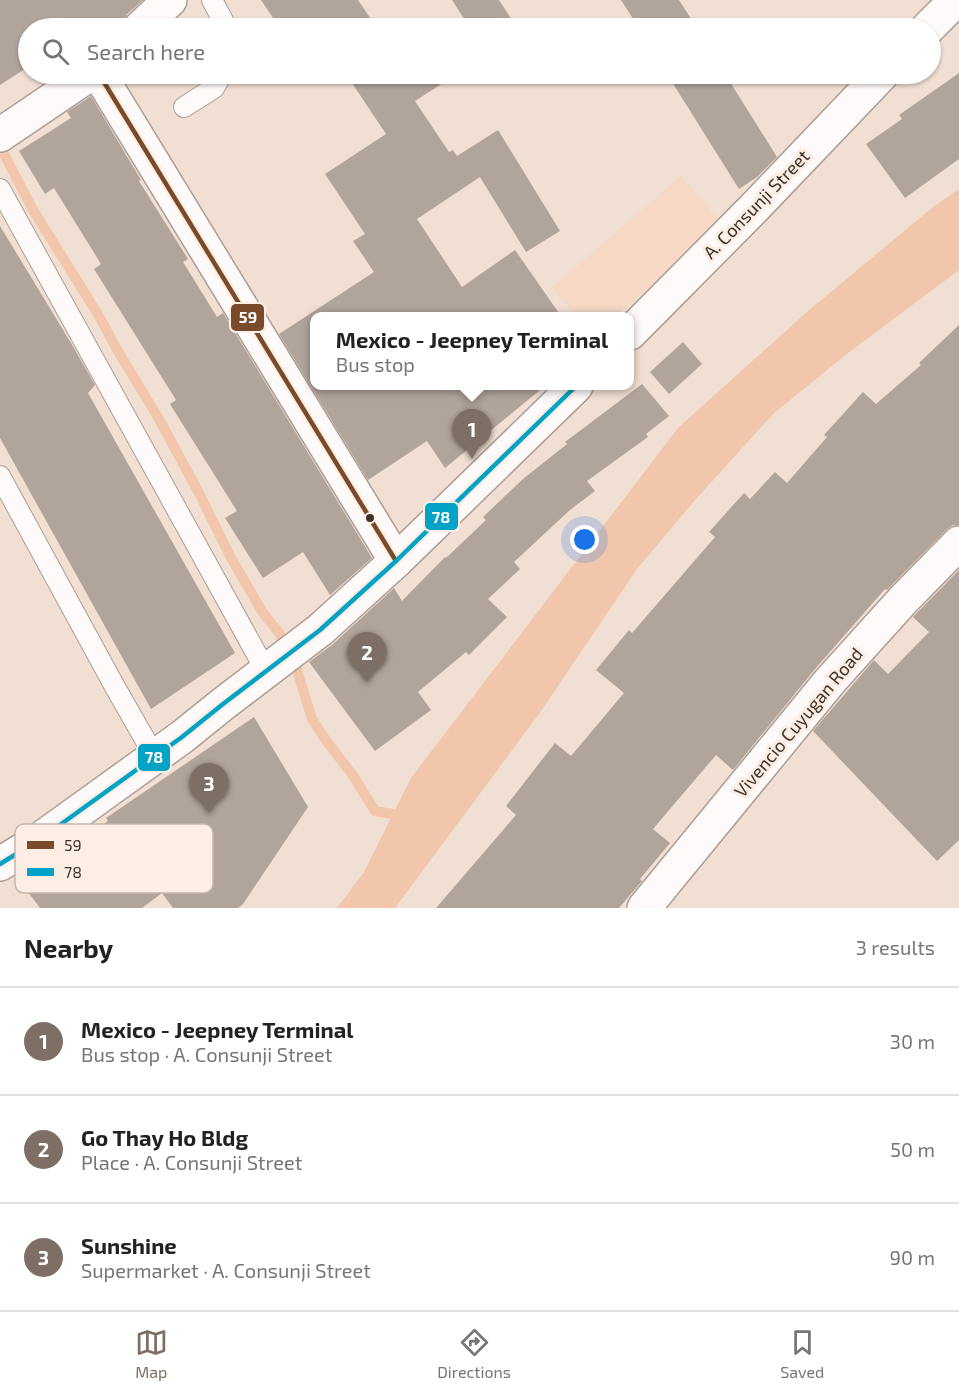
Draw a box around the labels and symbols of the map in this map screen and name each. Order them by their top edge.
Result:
street label: A. Consunji Street [698,145,814,263]
line badge: 59 [230,303,265,332]
text: 59 [239,307,257,326]
pin: 1 [452,410,492,459]
line badge: 78 [424,502,459,531]
text: 78 [432,507,450,526]
unlabelled marker [364,512,376,524]
your location [570,525,599,554]
pin: 2 [348,632,386,682]
street label: Vivencio Cuyugan Road [729,643,867,801]
line badge: 78 [137,743,171,772]
text: 78 [145,747,163,766]
pin: 3 [190,764,228,813]
legend [15,824,213,893]
text: 59 [64,835,82,854]
text: 78 [64,862,82,881]

